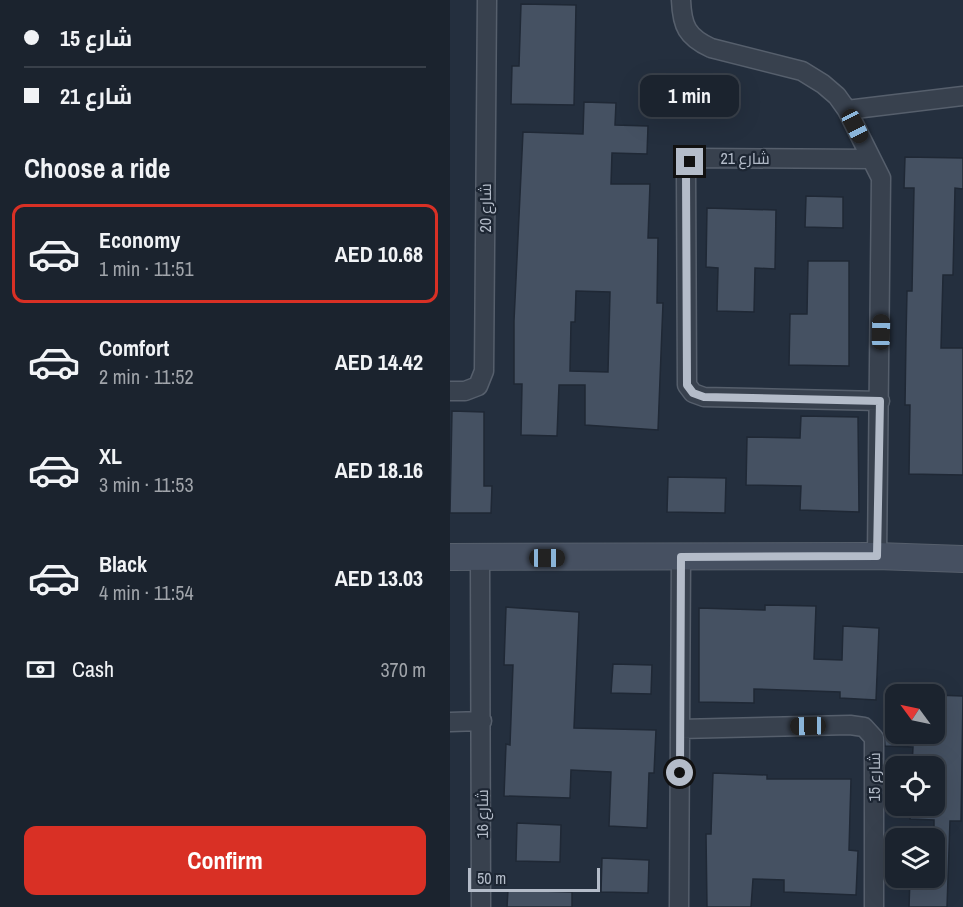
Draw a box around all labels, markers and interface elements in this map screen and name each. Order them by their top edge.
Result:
text: شارع 15 [60,23,132,53]
callout: 1 min [640,75,740,117]
text: شارع 21 [60,81,132,111]
text: 1 min [668,82,711,109]
car [839,106,871,146]
street label: شارع 21 [720,147,770,170]
route end [676,148,703,175]
text: Choose a ride [24,150,170,186]
street label: شارع 20 [474,183,497,233]
text: Economy [99,225,180,255]
icon: car [27,227,81,281]
text: AED 10.68 [335,239,423,269]
text: 1 min · 11:51 [99,255,194,282]
car [872,314,890,350]
text: Comfort [99,333,169,363]
icon: car [27,335,81,389]
text: AED 14.42 [335,347,423,377]
text: 2 min · 11:52 [99,363,194,390]
text: XL [99,441,122,471]
icon: car [27,443,81,497]
text: AED 18.16 [335,455,423,485]
text: 3 min · 11:53 [99,471,194,498]
text: Black [99,549,147,579]
car [529,549,565,567]
icon: car [27,551,81,605]
text: AED 13.03 [335,563,423,593]
text: 4 min · 11:54 [99,579,194,606]
icon: cash [24,653,57,686]
text: Cash [72,654,114,684]
text: 370 m [380,656,426,683]
north arrow [885,684,945,744]
map controls [885,684,945,888]
car [790,717,826,735]
street label: شارع 15 [863,752,886,802]
button: locate [885,756,945,816]
route start [666,759,693,786]
street label: شارع 16 [471,789,494,839]
button: Confirm [24,826,426,895]
button: layers [885,828,945,888]
scale bar [468,865,600,892]
text: 50 m [477,867,506,889]

